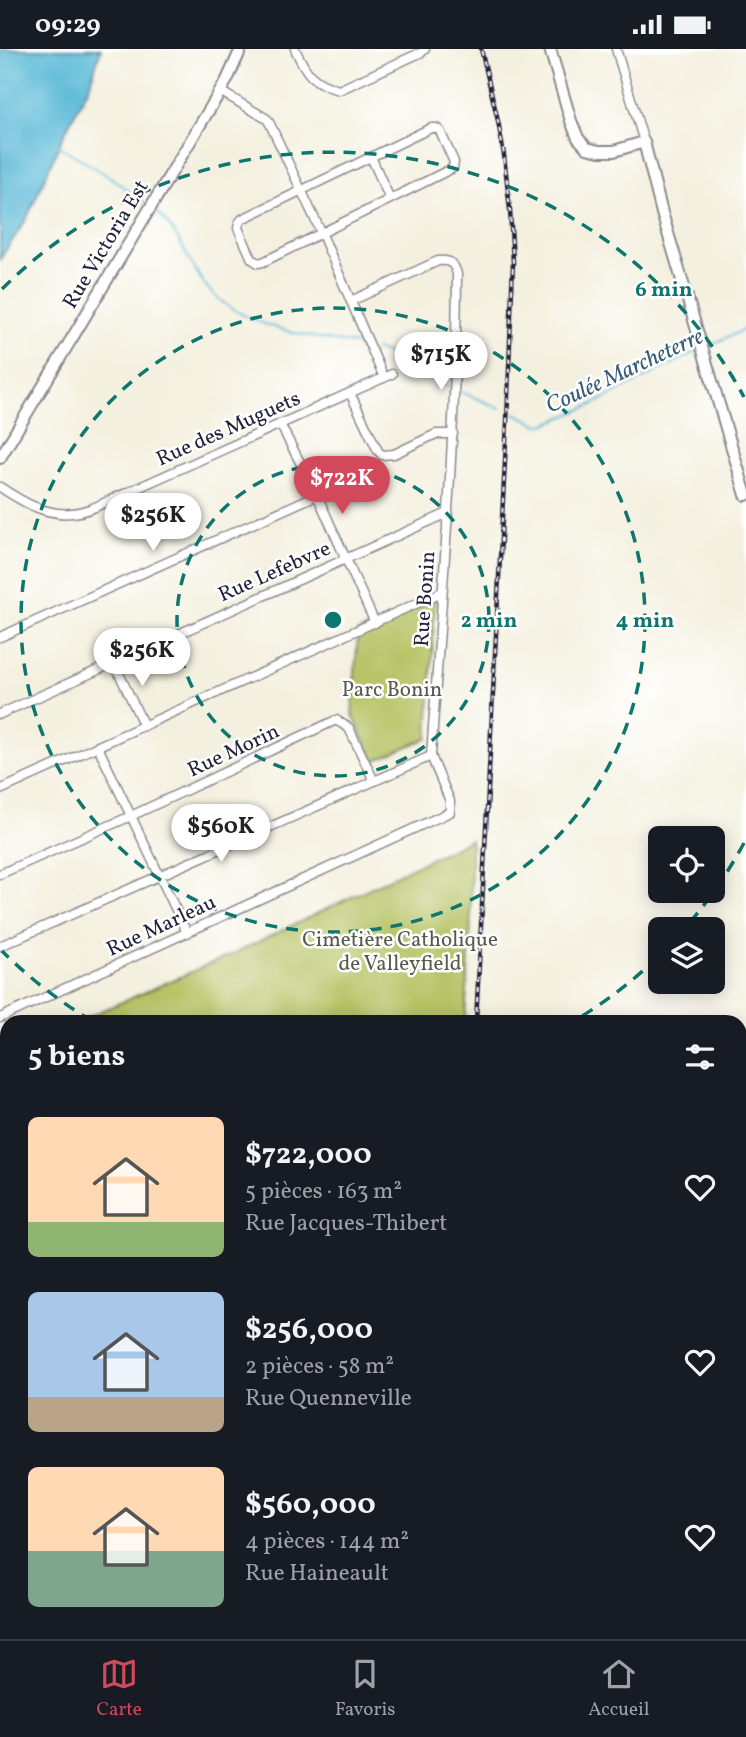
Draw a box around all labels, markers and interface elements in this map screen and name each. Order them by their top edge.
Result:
text: 09:29 [35,7,101,43]
street label: Rue Victoria Est [56,175,156,315]
text: 6 min [635,276,693,305]
water label: Coulée Marcheterre [541,321,710,422]
pin: $715K [392,333,490,392]
text: $715K [411,339,471,371]
street label: Rue des Muguets [152,385,305,474]
pin: $722K [293,456,391,516]
text: $722K [310,463,374,495]
pin: $256K [104,493,202,553]
text: $256K [120,500,186,532]
street label: Rue Lefebvre [214,535,336,610]
street label: Rue Bonin [408,550,443,648]
text: 2 min [461,607,517,636]
text: 4 min [616,607,674,636]
centre of rings [321,608,345,632]
pin: $256K [93,629,191,688]
text: $256K [109,635,175,667]
park label: Parc Bonin [342,676,442,705]
street label: Rue Morin [183,717,284,785]
pin: $560K [172,805,270,864]
text: $560K [187,811,255,843]
map controls [648,826,725,994]
button: locate [648,826,725,903]
street label: Rue Marleau [102,888,221,964]
button: layers [648,917,725,994]
park label: Cimetière Catholique de Valleyfield [302,926,498,979]
text: 5 biens [28,1036,125,1078]
icon: filters [681,1038,719,1076]
text: $722,000 [245,1134,372,1176]
icon: home [84,1145,168,1229]
icon: heart [681,1168,719,1206]
text: 5 pièces · 163 m² [245,1176,402,1208]
text: Rue Jacques-Thibert [245,1208,447,1240]
text: $256,000 [245,1309,373,1351]
icon: home [84,1320,168,1404]
icon: heart [681,1343,719,1381]
text: 2 pièces · 58 m² [245,1351,394,1383]
text: Rue Quenneville [245,1383,412,1415]
text: $560,000 [245,1484,376,1526]
icon: home [84,1495,168,1579]
icon: heart [681,1518,719,1556]
text: 4 pièces · 144 m² [245,1526,409,1558]
text: Rue Haineault [245,1558,389,1590]
tab: Carte [97,1655,142,1723]
tab: Favoris [335,1655,395,1723]
tab: Accueil [588,1655,649,1723]

